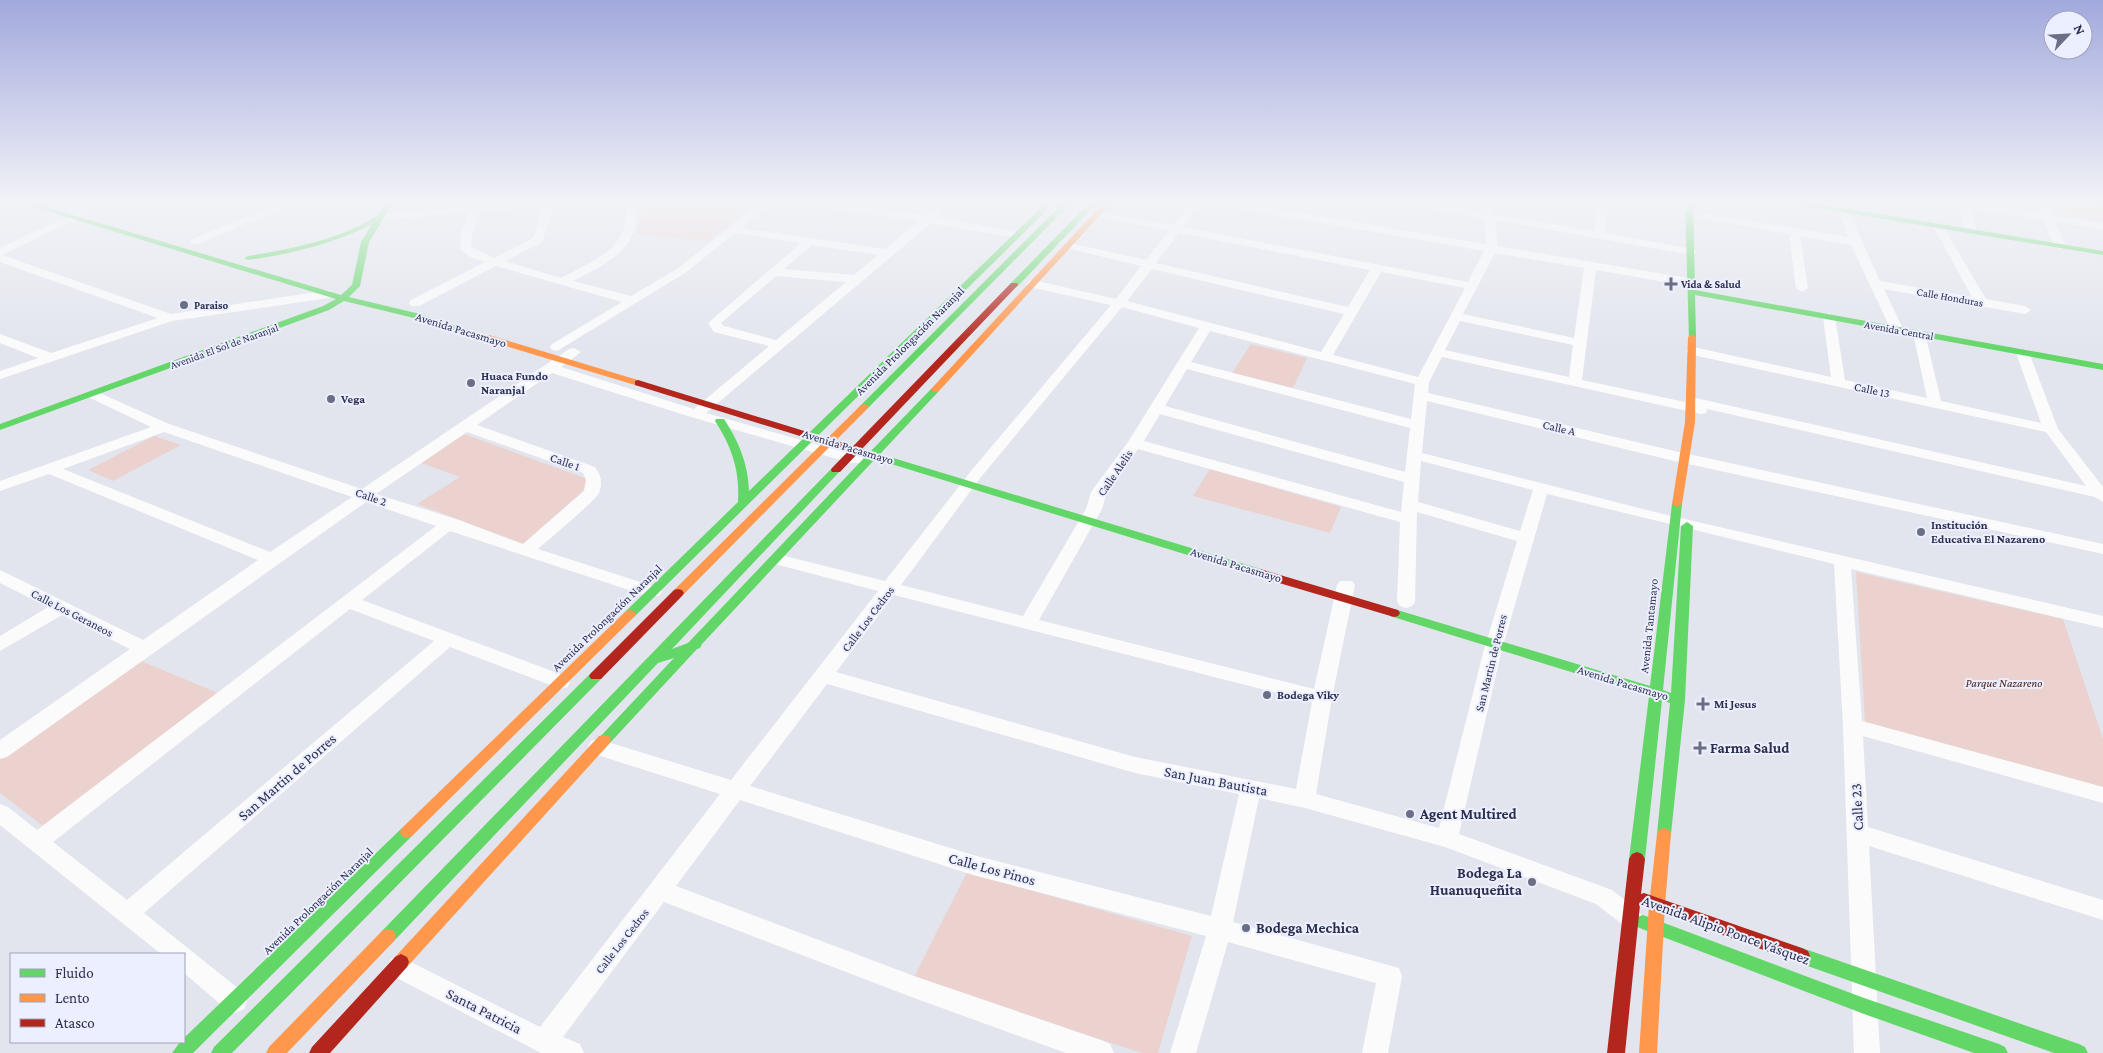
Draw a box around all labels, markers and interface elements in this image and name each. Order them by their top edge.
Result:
north arrow [2043,10,2093,60]
text: N [2071,22,2089,38]
marker: Vida & Salud [1665,278,1677,290]
place label: Vida & Salud [1680,278,1741,290]
street label: Avenida Prolongación Naranjal [853,284,967,398]
street label: Calle Honduras [1916,285,1984,309]
marker: Paraiso [178,299,190,311]
place label: Paraiso [194,299,229,311]
street label: Avenida Pacasmayo [414,310,508,350]
street label: Avenida Central [1863,318,1935,342]
street label: Avenida El Sol de Naranjal [168,321,280,372]
place label: Huaca Fundo Naranjal [481,369,548,397]
marker: Huaca Fundo Naranjal [465,377,477,389]
street label: Calle 13 [1853,379,1891,401]
place label: Vega [340,392,365,406]
marker: Vega [325,393,337,405]
street label: Calle A [1541,417,1577,439]
street label: Avenida Pacasmayo [801,427,895,467]
street label: Calle Alelis [1094,447,1136,499]
street label: Calle 1 [548,450,582,474]
street label: Calle 2 [354,485,389,509]
place label: Institución Educativa El Nazareno [1931,518,2045,546]
marker: Institución Educativa El Nazareno [1915,526,1927,538]
street label: Avenida Pacasmayo [1189,545,1283,585]
street label: Avenida Prolongación Naranjal [549,562,665,674]
street label: Avenida Tantamayo [1637,578,1661,674]
street label: Calle Los Cedros [839,583,897,655]
street label: Calle Los Geraneos [29,586,116,640]
street label: San Martin de Porres [1472,613,1510,713]
street label: Avenida Pacasmayo [1576,663,1670,703]
park label: Parque Nazareno [1966,676,2042,690]
place label: Bodega Viky [1277,688,1339,702]
marker: Bodega Viky [1261,689,1273,701]
marker: Mi Jesus [1696,697,1710,711]
place label: Mi Jesus [1714,697,1756,711]
street label: San Martin de Porres [235,730,339,824]
place label: Farma Salud [1710,740,1790,756]
marker: Farma Salud [1694,742,1706,754]
street label: San Juan Bautista [1163,763,1269,800]
street label: Calle 23 [1848,783,1866,831]
place label: Agent Multired [1419,806,1517,822]
marker: Agent Multired [1404,808,1416,820]
street label: Avenida Prolongación Naranjal [260,845,376,957]
street label: Calle Los Pinos [947,850,1037,888]
place label: Bodega La Huanuqueñita [1430,865,1523,898]
marker: Bodega La Huanuqueñita [1526,876,1538,888]
street label: Avenida Alipio Ponce Vásquez [1640,892,1812,969]
street label: Calle Los Cedros [592,906,652,976]
place label: Bodega Mechica [1256,920,1360,936]
marker: Bodega Mechica [1240,922,1252,934]
legend [10,953,185,1043]
text: Fluido [55,965,94,981]
street label: Santa Patricia [444,985,524,1037]
text: Lento [55,990,89,1006]
text: Atasco [55,1015,95,1031]

